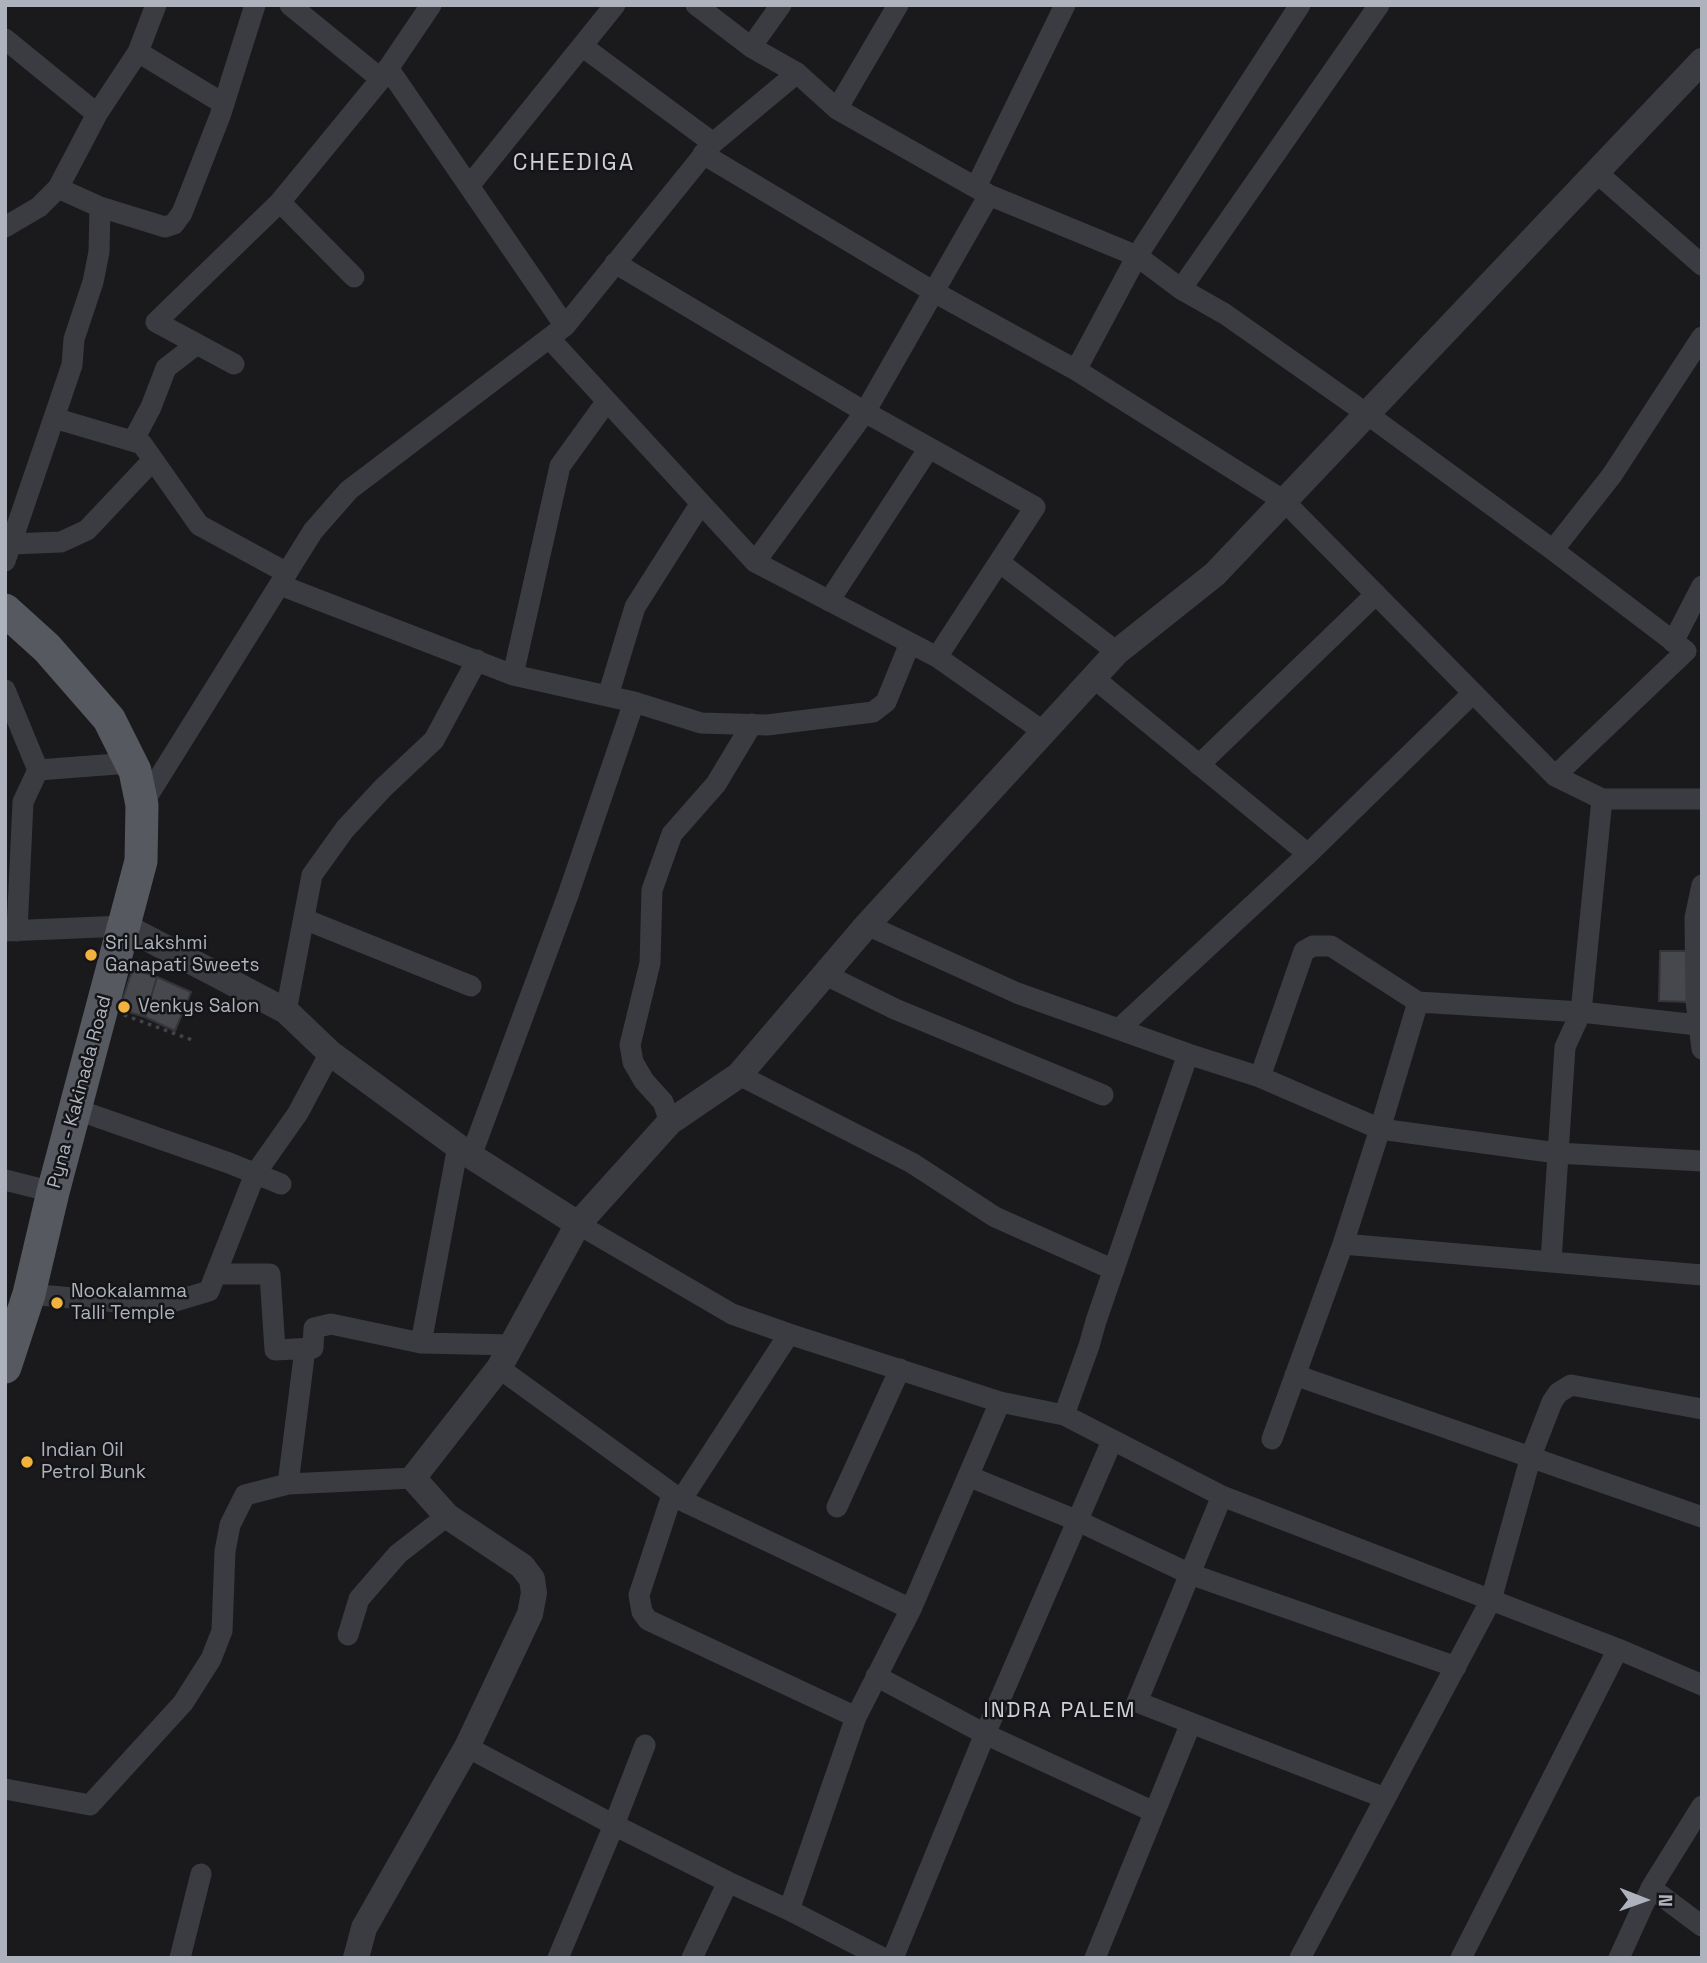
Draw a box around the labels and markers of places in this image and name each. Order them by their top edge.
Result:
place label: Sri Lakshmi Ganapati Sweets [105,933,259,977]
marker: Sri Lakshmi Ganapati Sweets [83,947,99,963]
place label: Venkys Salon [138,996,259,1018]
marker: Venkys Salon [116,999,132,1015]
place label: Nookalamma Talli Temple [71,1281,187,1325]
marker: Nookalamma Talli Temple [49,1295,65,1311]
place label: Indian Oil Petrol Bunk [41,1440,146,1484]
marker: Indian Oil Petrol Bunk [19,1454,35,1470]

